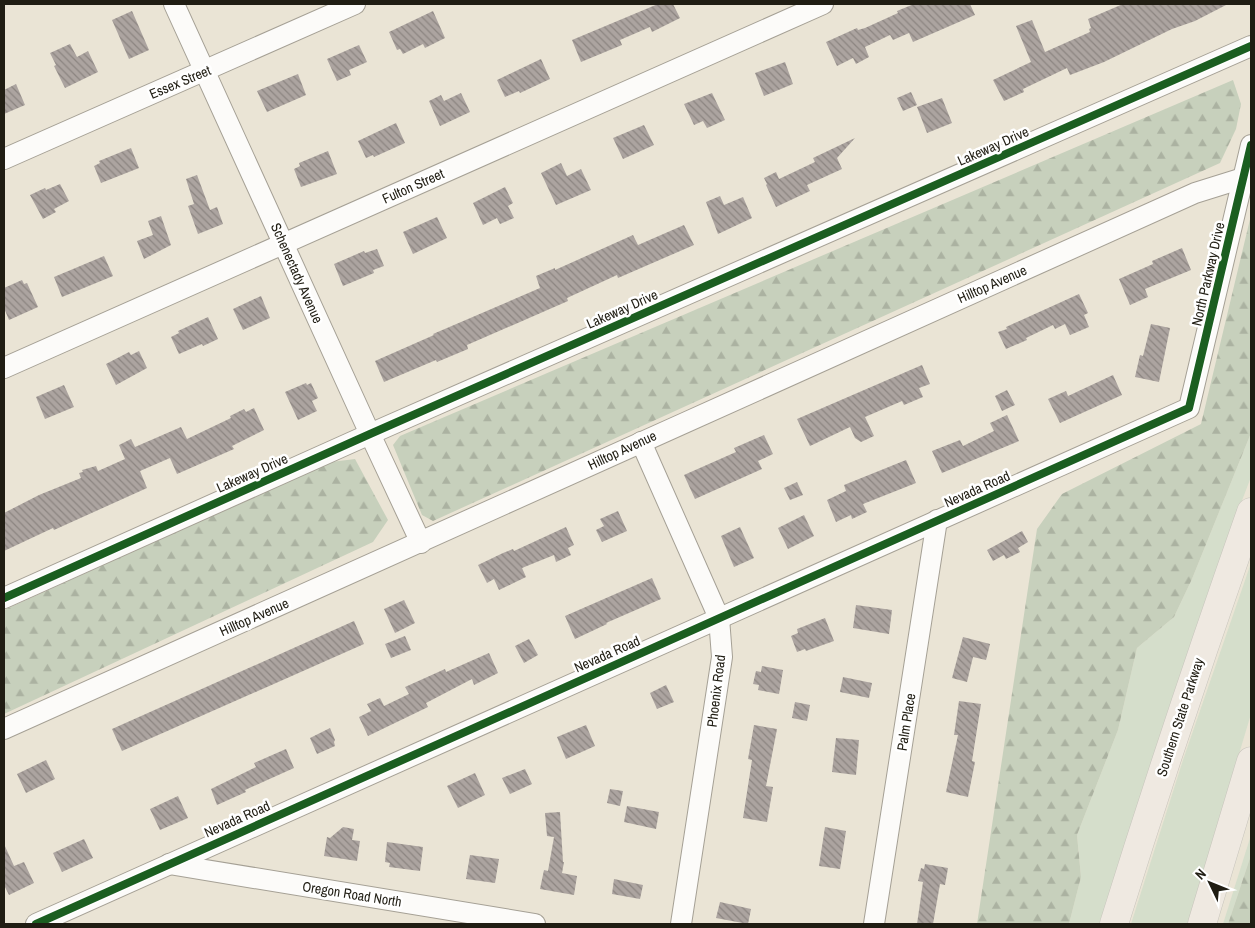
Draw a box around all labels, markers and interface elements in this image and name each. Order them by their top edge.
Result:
street label: Essex Street [147,61,213,103]
street label: Lakeway Drive [955,122,1031,170]
street label: Fulton Street [379,164,447,208]
street label: Schenectady Avenue [267,220,327,326]
street label: North Parkway Drive [1187,220,1229,328]
street label: Hilltop Avenue [955,261,1029,307]
street label: Lakeway Drive [584,285,660,333]
street label: Hilltop Avenue [585,426,659,474]
street label: Lakeway Drive [214,449,290,497]
street label: Nevada Road [941,467,1013,511]
street label: Hilltop Avenue [217,594,291,640]
street label: Nevada Road [571,632,643,676]
street label: Phoenix Road [703,654,729,728]
street label: Southern State Parkway [1152,655,1208,779]
street label: Palm Place [893,692,919,752]
street label: Nevada Road [201,797,273,841]
north arrow [1185,858,1235,908]
text: N [1191,865,1210,883]
street label: Oregon Road North [301,877,403,911]

